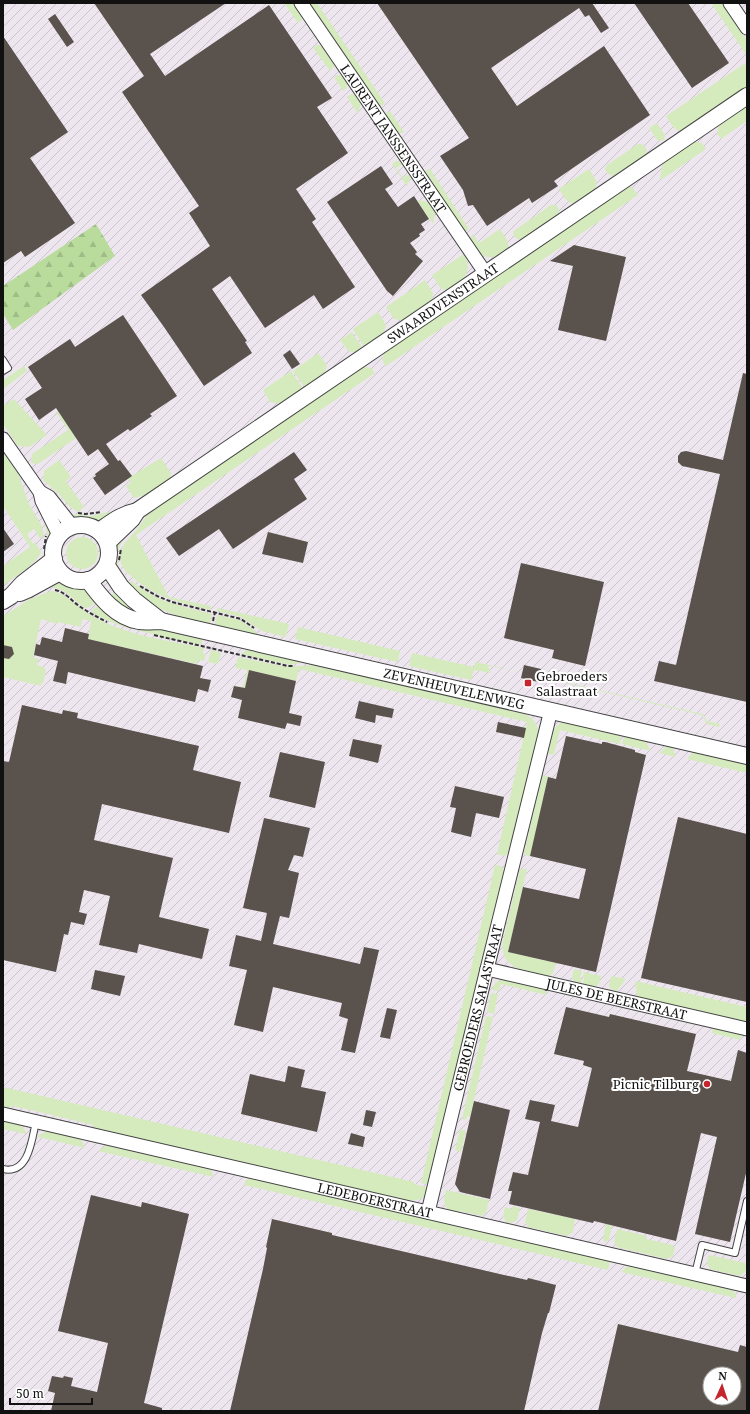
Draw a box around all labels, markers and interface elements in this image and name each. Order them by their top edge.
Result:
street label: LAURENT JANSSENSSTRAAT [336,61,451,216]
street label: SWAARDVENSTRAAT [383,259,502,347]
street label: ZEVENHEUVELENWEG [382,664,527,714]
place label: Gebroeders Salastraat [536,667,608,700]
marker: Gebroeders Salastraat [523,678,533,688]
street label: GEBROEDERS SALASTRAAT [449,923,507,1093]
street label: JULES DE BEERSTRAAT [544,974,689,1024]
place label: Picnic Tilburg [613,1075,699,1093]
marker: Picnic Tilburg [702,1079,712,1089]
street label: LEDEBOERSTRAAT [316,1178,434,1222]
north arrow [702,1366,742,1406]
text: N [718,1368,728,1383]
scale bar [10,1380,92,1406]
text: 50 m [16,1385,44,1402]

